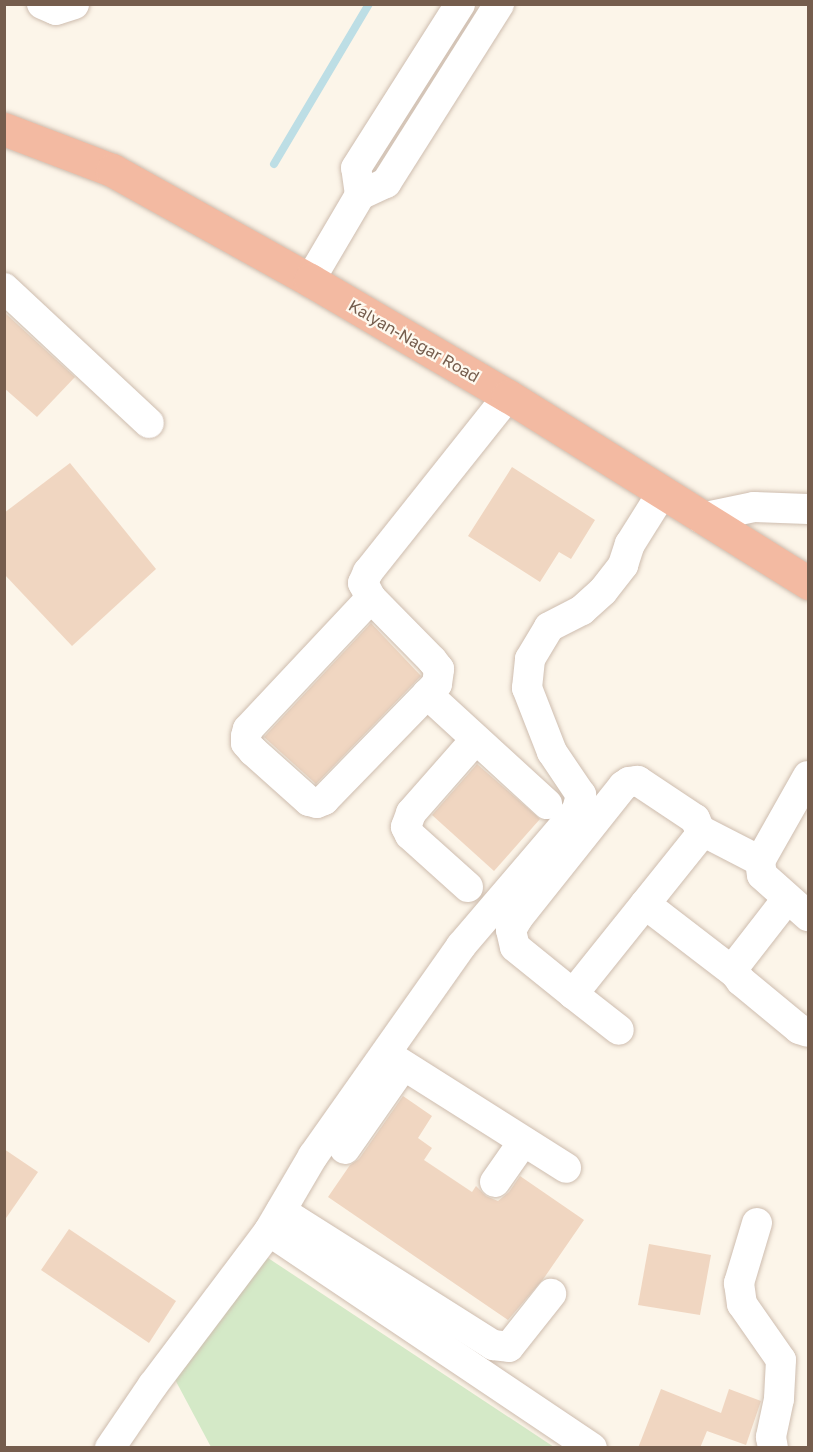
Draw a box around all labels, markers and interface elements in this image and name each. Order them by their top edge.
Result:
street label: Kalyan-Nagar Road [345,296,483,386]

